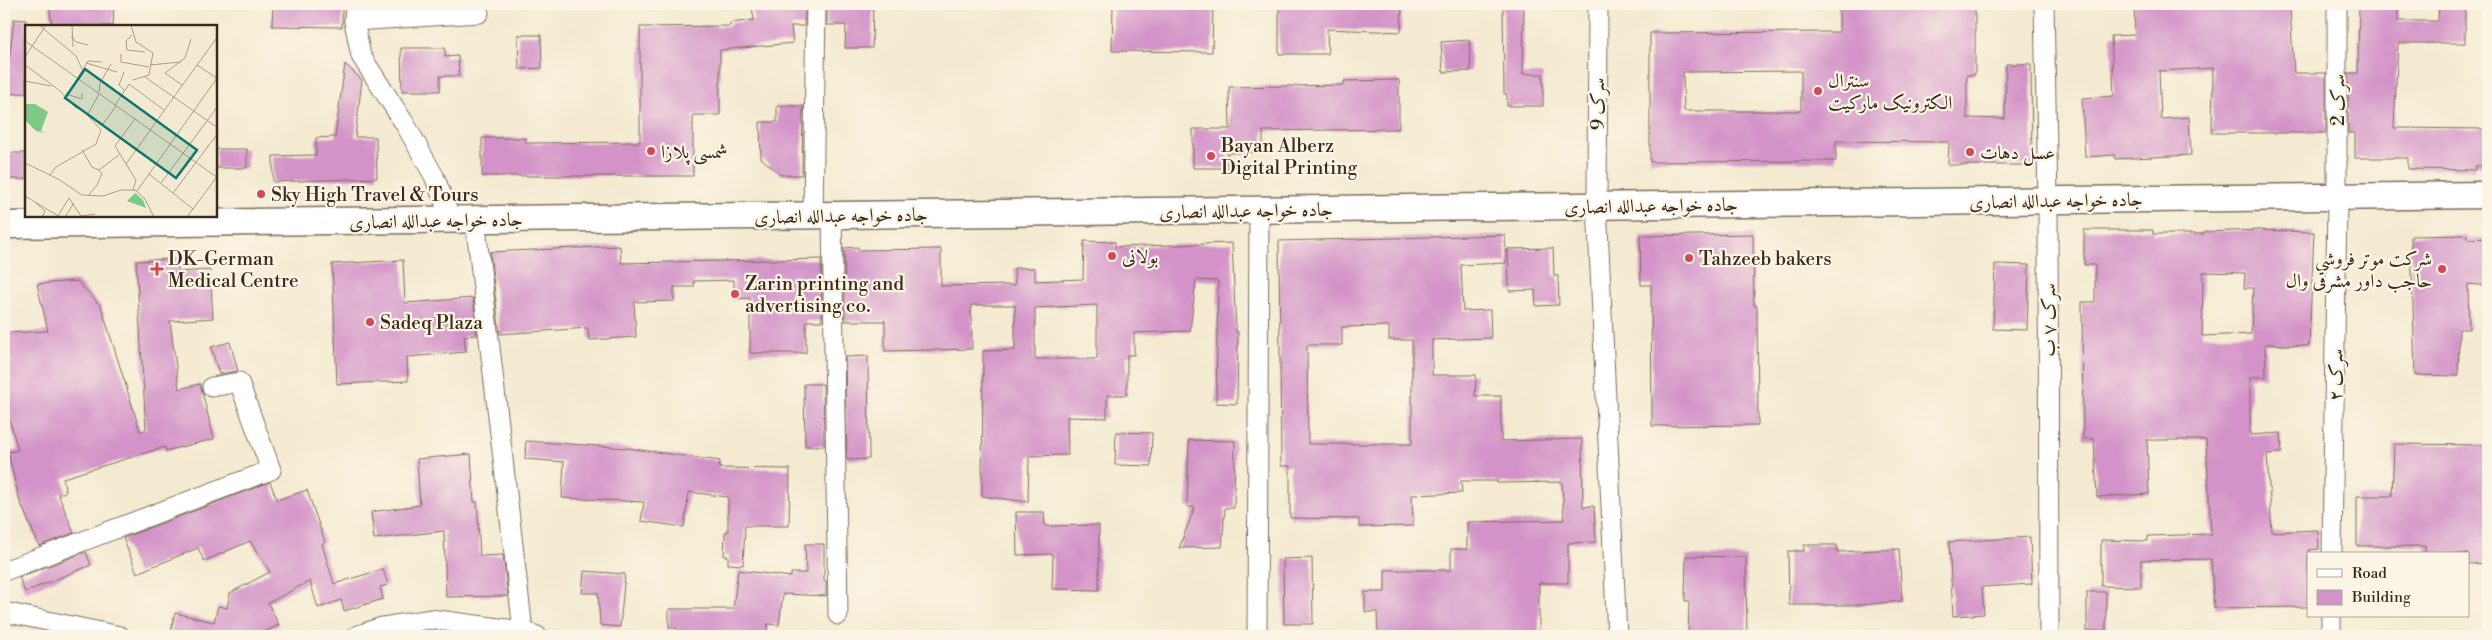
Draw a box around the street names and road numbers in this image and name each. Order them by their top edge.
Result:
street label: سرک 2 [2326,74,2350,126]
street label: سرک 9 [1586,78,1610,130]
street label: جاده خواجه عبدالله انصاری [1969,187,2143,215]
street label: جاده خواجه عبدالله انصاری [1564,192,1738,220]
street label: جاده خواجه عبدالله انصاری [1159,197,1333,225]
street label: جاده خواجه عبدالله انصاری [754,202,928,230]
street label: جاده خواجه عبدالله انصاری [349,207,523,235]
street label: سرک ۷ ب [2037,283,2061,357]
street label: سرک ۲ [2324,349,2348,401]

